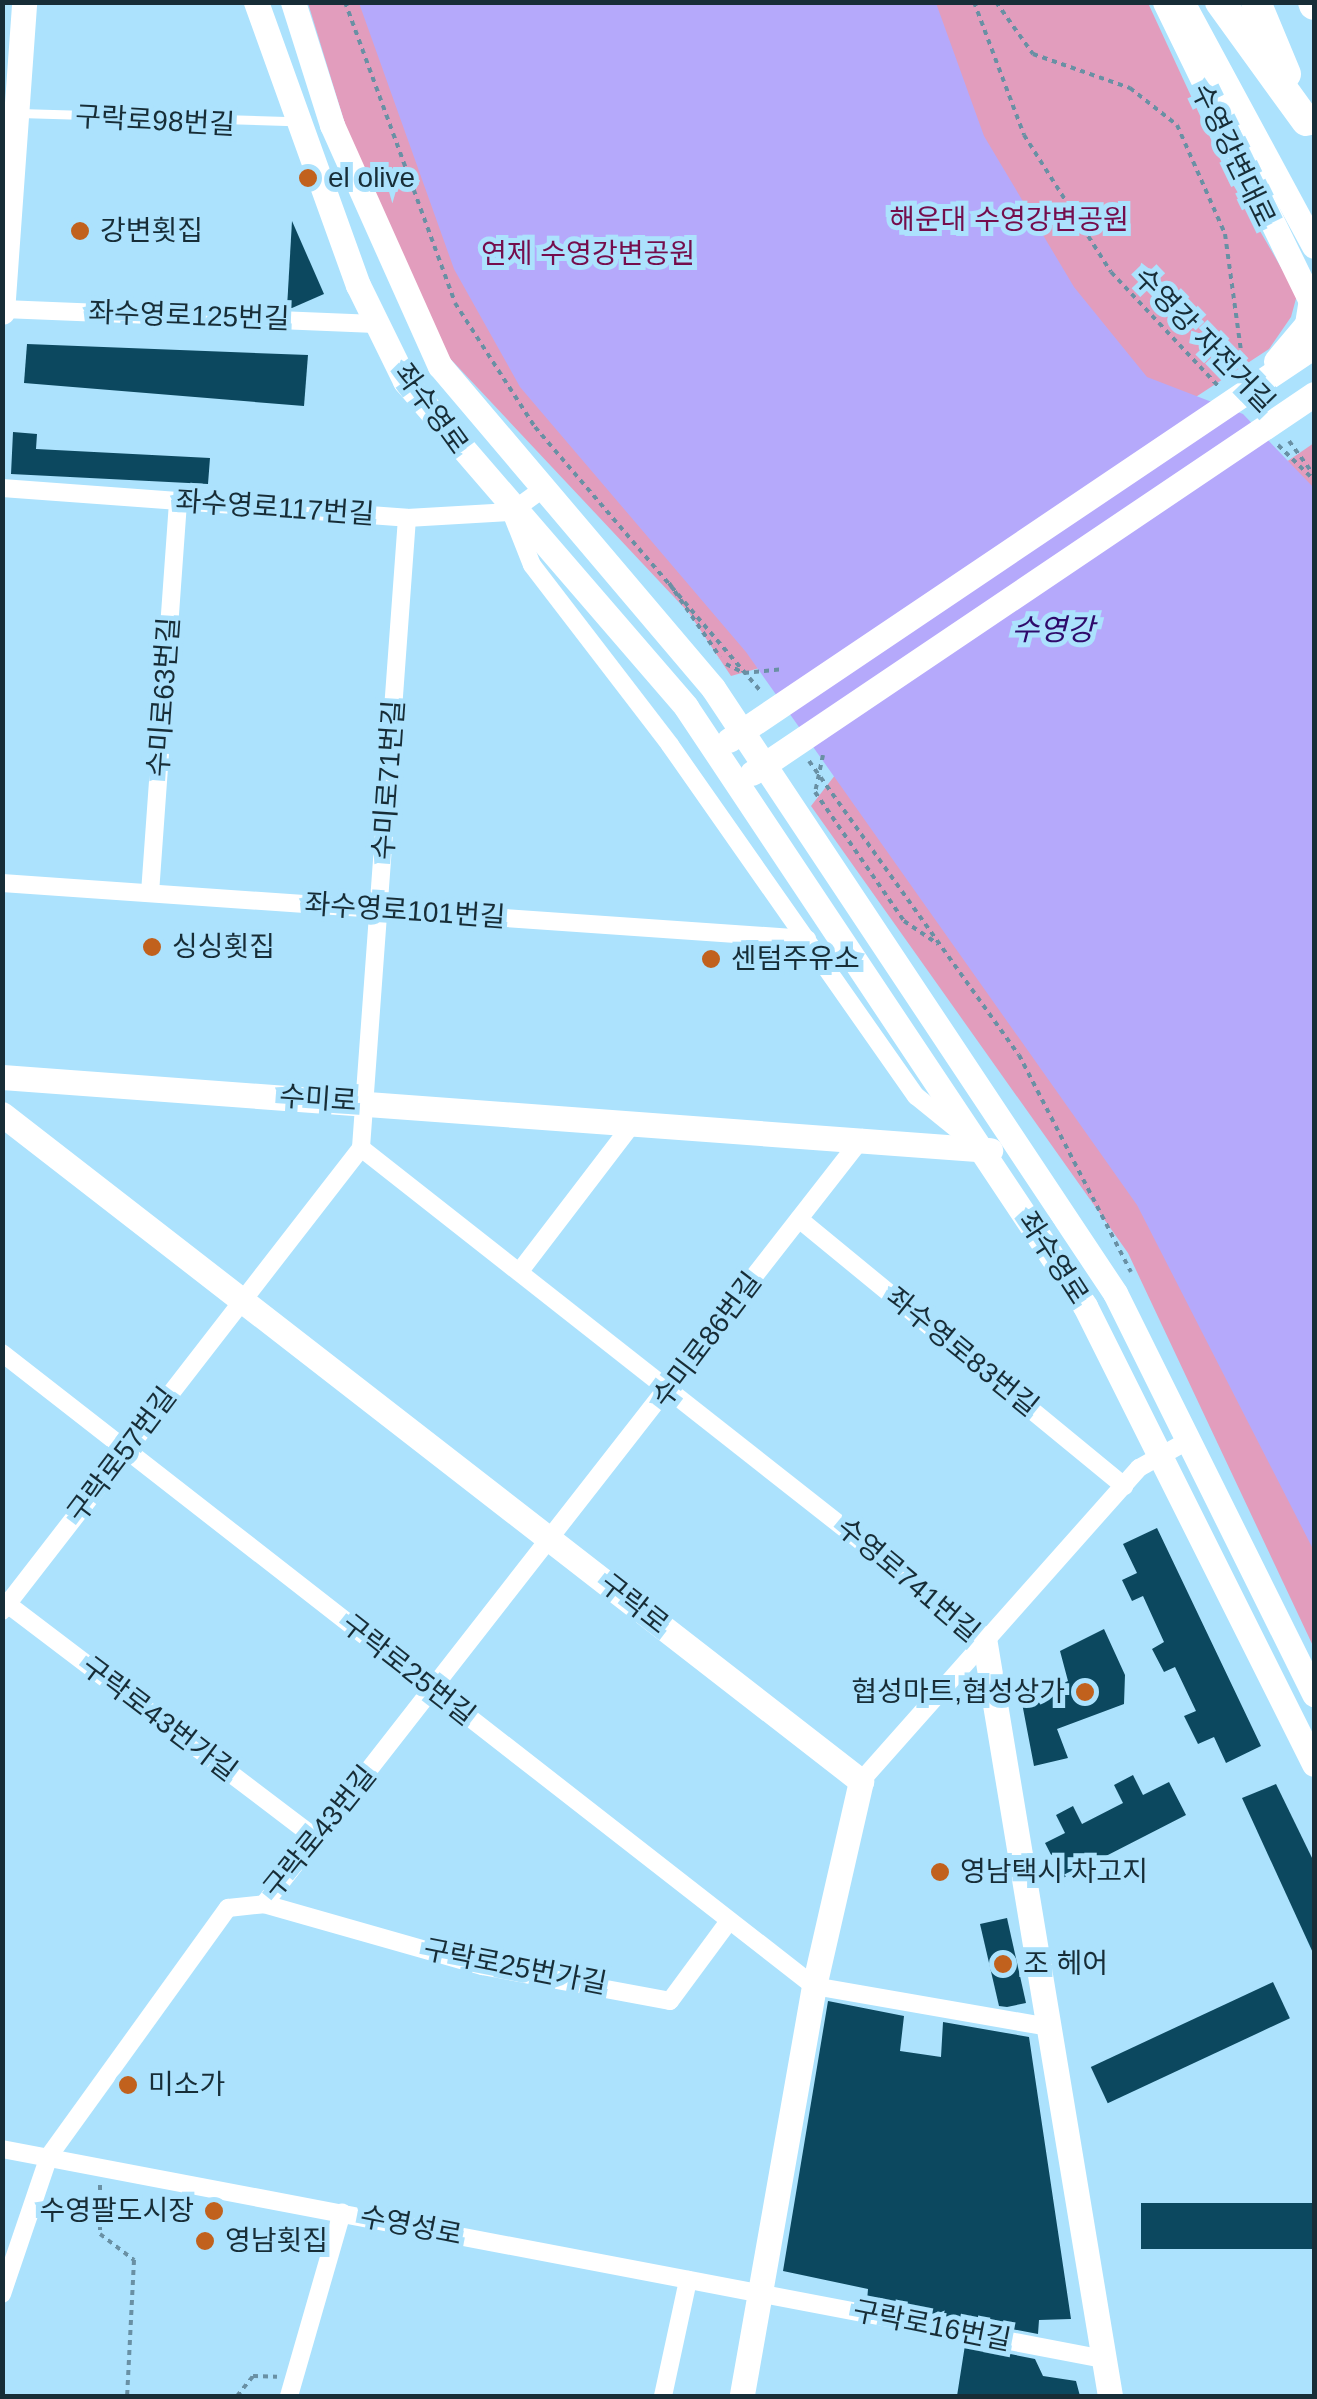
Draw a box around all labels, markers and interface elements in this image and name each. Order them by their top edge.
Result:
street label: 수영강변대로 [1184,78,1282,232]
street label: 구락로98번길 [74,100,236,142]
place label: el olive [328,161,415,195]
marker: el olive [297,167,319,189]
park label: 해운대 수영강변공원 [889,203,1129,237]
place label: 강변횟집 [100,214,203,248]
marker: 강변횟집 [69,220,91,242]
park label: 연제 수영강변공원 [481,237,695,271]
street label: 수영강 자전거길 [1127,261,1281,419]
street label: 좌수영로125번길 [88,296,290,336]
street label: 좌수영로 [387,357,475,461]
street label: 좌수영로117번길 [174,484,376,532]
water label: 수영강 [1012,612,1094,648]
street label: 수미로63번길 [142,616,186,778]
street label: 수미로71번길 [367,699,411,861]
street label: 좌수영로101번길 [303,887,507,935]
place label: 싱싱횟집 [172,930,275,964]
marker: 싱싱횟집 [141,936,163,958]
place label: 센텀주유소 [731,942,860,976]
marker: 센텀주유소 [700,948,722,970]
street label: 수미로 [278,1080,358,1118]
street label: 좌수영로 [1011,1206,1095,1310]
street label: 수미로86번길 [645,1266,769,1414]
street label: 좌수영로83번길 [879,1281,1045,1423]
street label: 구락로57번길 [60,1381,184,1529]
street label: 수영로741번길 [830,1511,986,1649]
street label: 구락로 [593,1567,675,1641]
street label: 구락로25번길 [335,1608,481,1732]
street label: 구락로43번가길 [75,1650,243,1788]
place label: 협성마트,협성상가 [851,1675,1065,1709]
marker: 협성마트,협성상가 [1074,1681,1096,1703]
street label: 구락로43번길 [257,1759,383,1905]
place label: 영남택시 차고지 [960,1855,1148,1889]
marker: 영남택시 차고지 [929,1861,951,1883]
street label: 구락로25번가길 [421,1933,609,2001]
place label: 조 헤어 [1023,1947,1108,1981]
marker: 조 헤어 [992,1953,1014,1975]
place label: 미소가 [148,2068,225,2102]
marker: 미소가 [117,2074,139,2096]
place label: 수영팔도시장 [39,2194,194,2228]
marker: 수영팔도시장 [203,2200,225,2222]
street label: 수영성로 [357,2200,465,2252]
place label: 영남횟집 [225,2224,328,2258]
marker: 영남횟집 [194,2230,216,2252]
street label: 구락로16번길 [850,2294,1014,2358]

